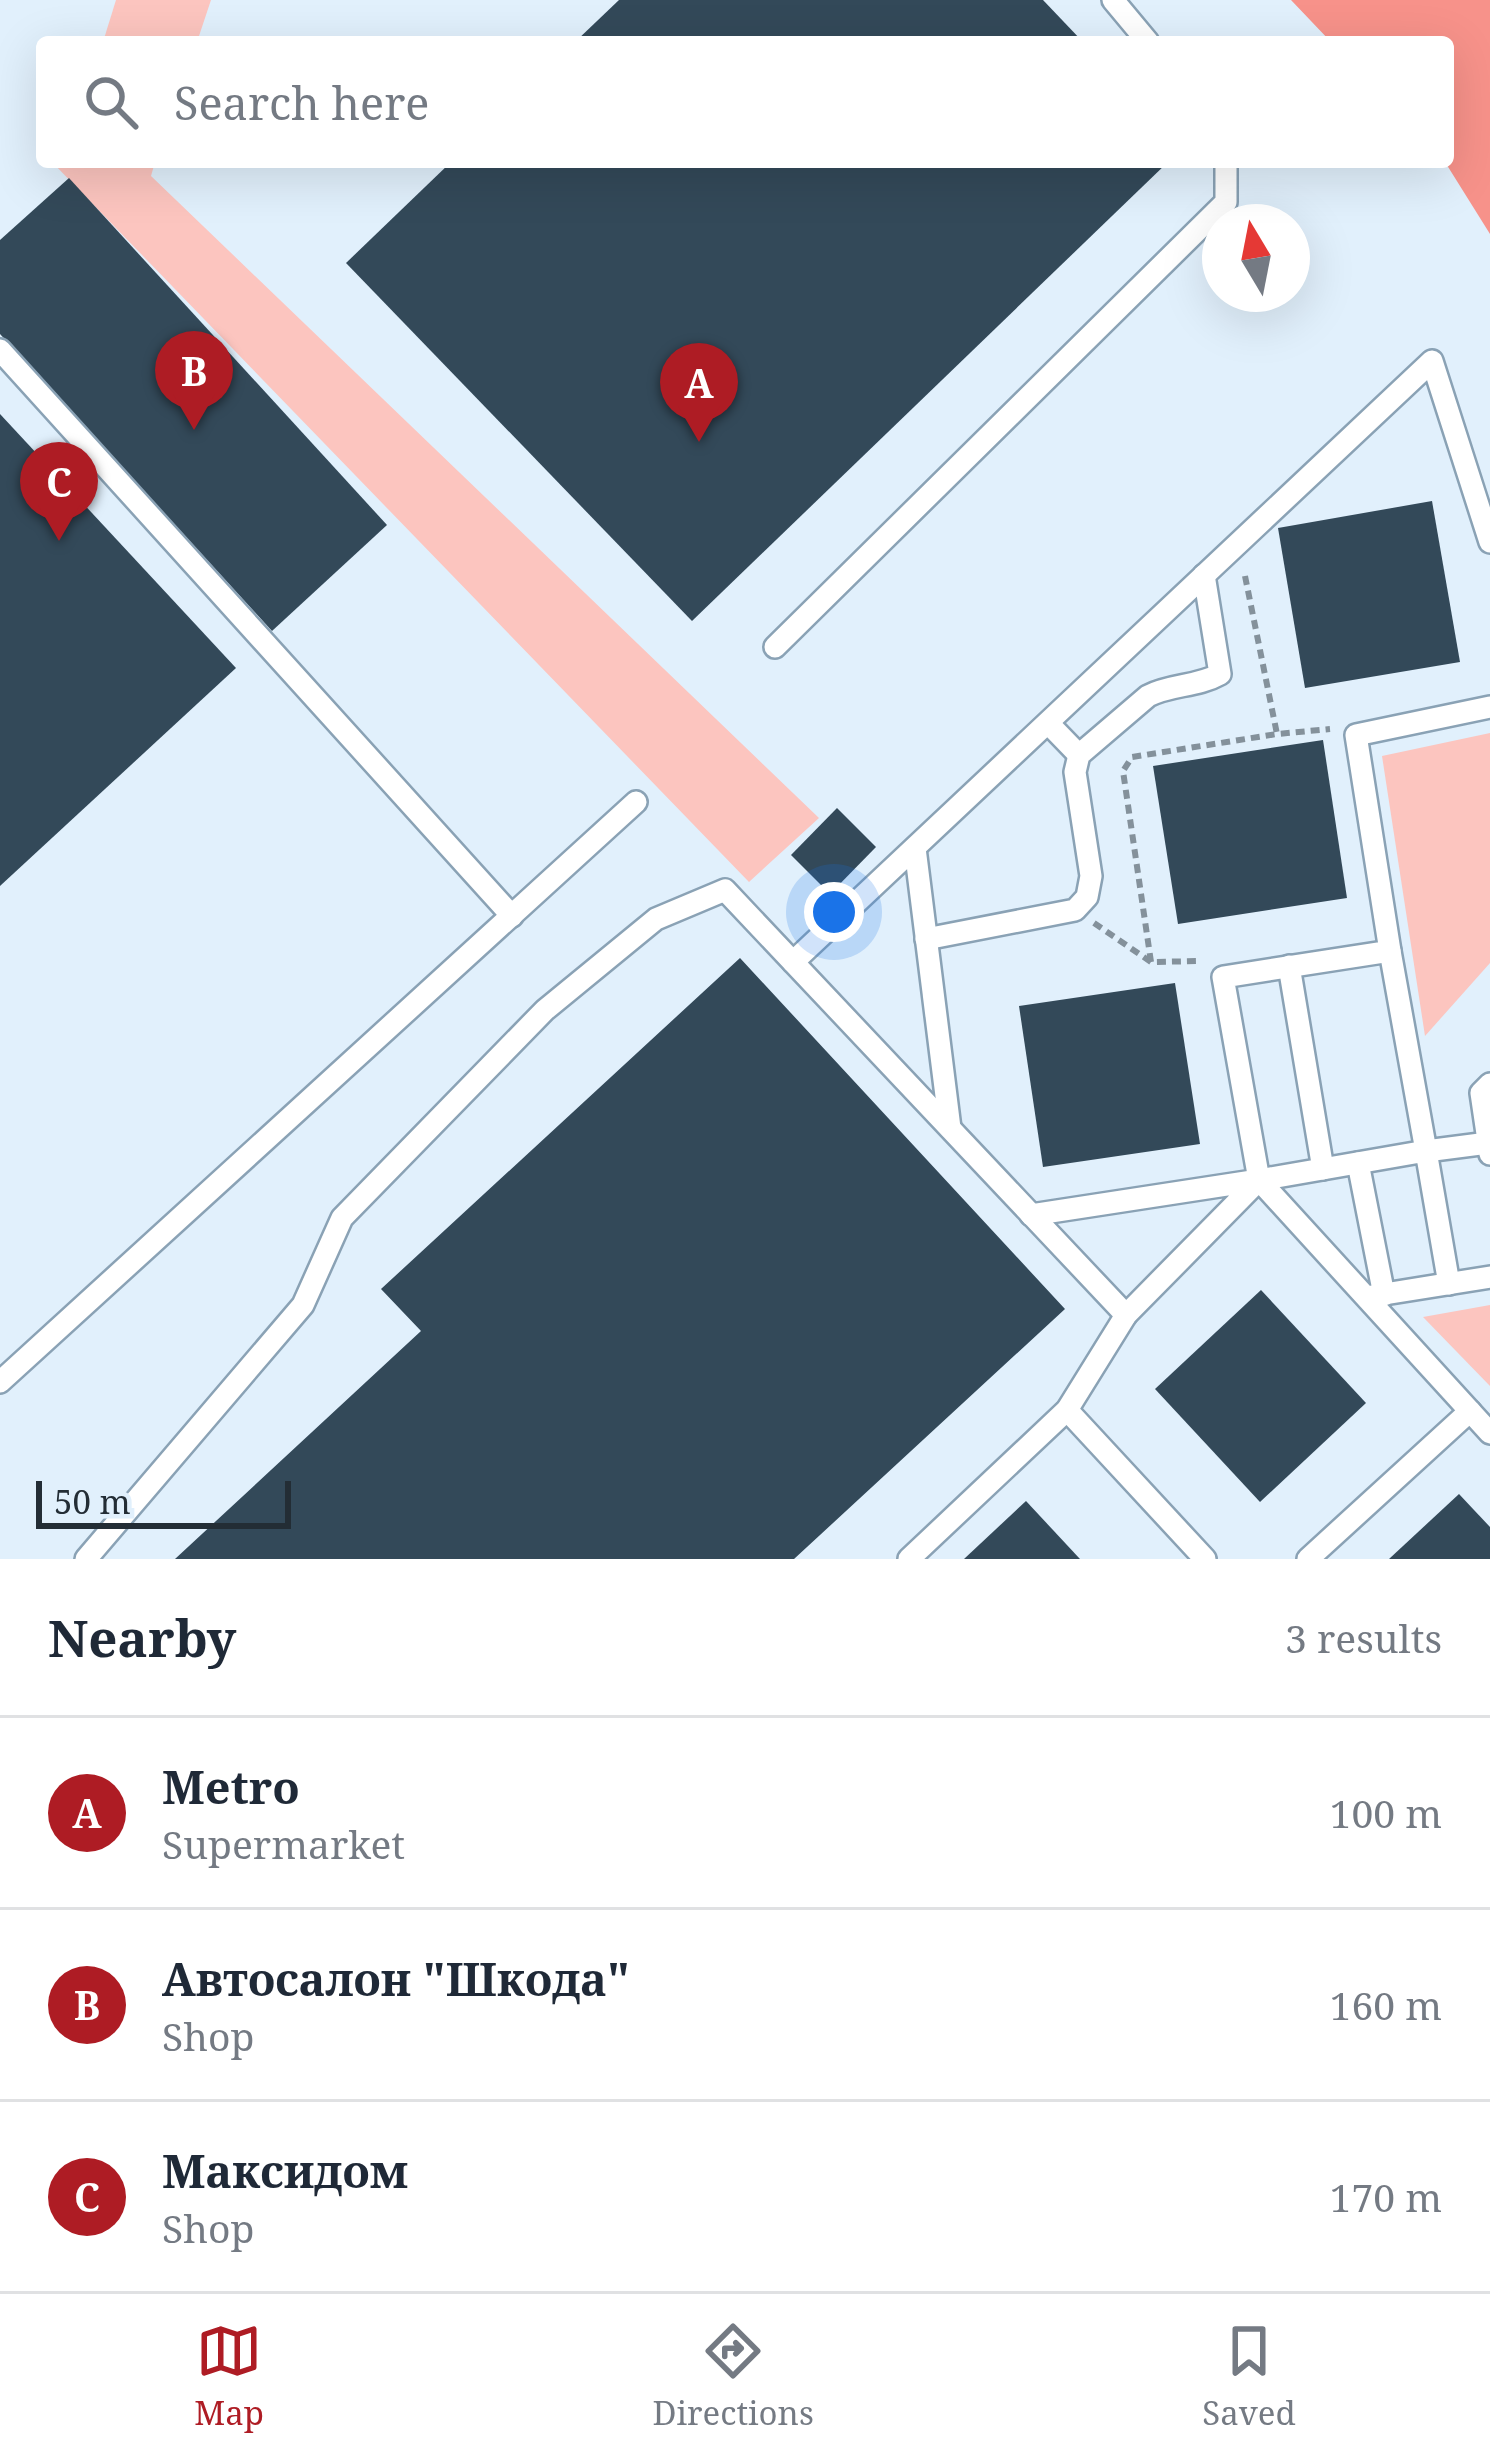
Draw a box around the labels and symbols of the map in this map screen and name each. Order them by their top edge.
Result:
north arrow [1202,204,1310,312]
pin: B [155,331,233,430]
pin: A [660,343,738,442]
pin: C [20,442,98,541]
your location [804,882,864,942]
scale bar [36,1475,291,1528]

